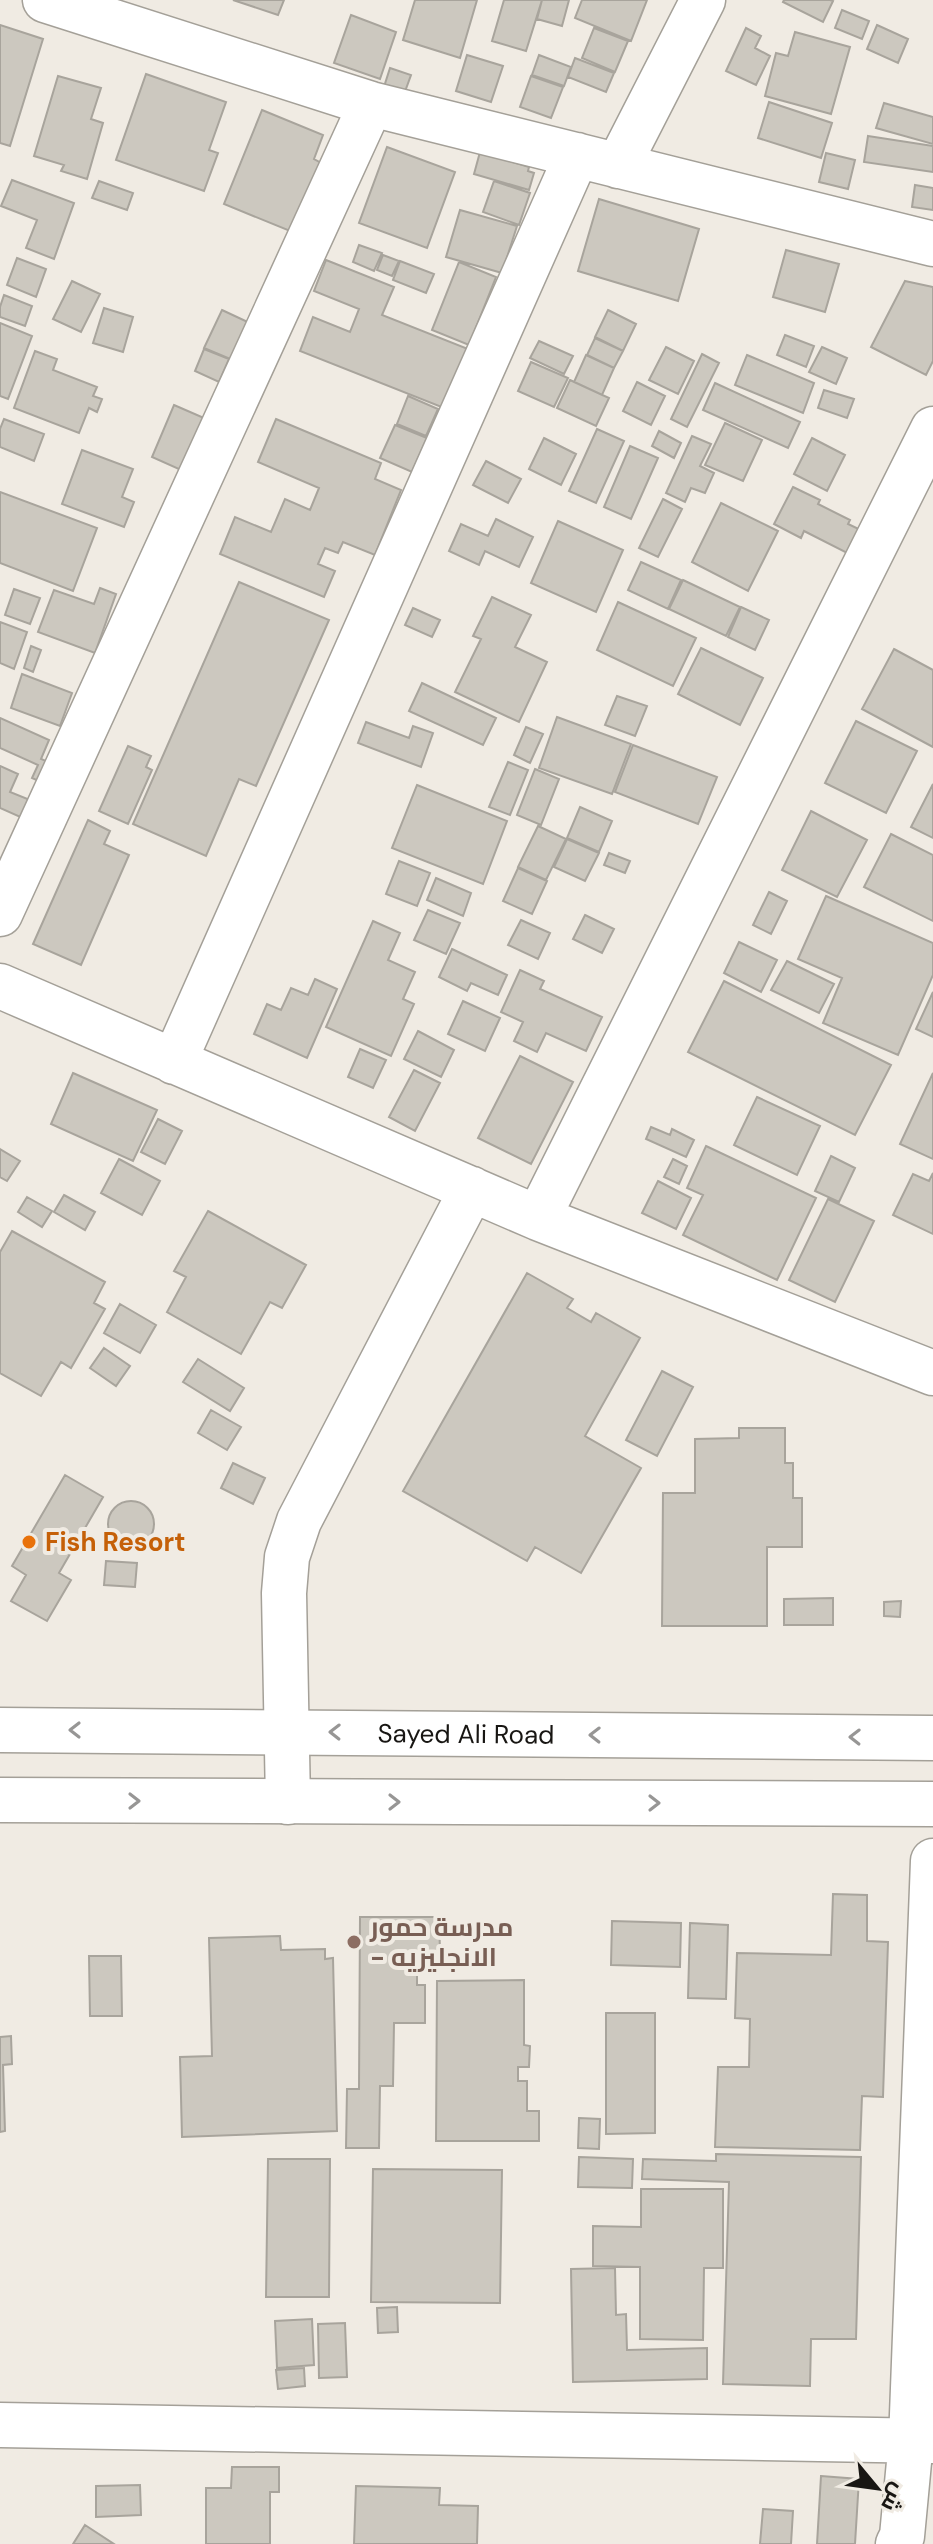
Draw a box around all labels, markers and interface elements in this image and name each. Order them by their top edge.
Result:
place label: Fish Resort [45,1525,185,1559]
marker: Fish Resort [20,1533,38,1551]
street label: Sayed Ali Road [377,1716,555,1752]
one-way arrow [68,1721,81,1739]
one-way arrow [328,1723,341,1741]
one-way arrow [588,1726,601,1743]
one-way arrow [848,1728,861,1746]
one-way arrow [128,1792,141,1810]
one-way arrow [388,1793,401,1811]
one-way arrow [648,1794,661,1812]
place label: مدرسة حمور - الانجليزيه [369,1910,513,1974]
marker: مدرسة حمور - الانجليزيه [345,1933,363,1951]
north arrow [837,2448,917,2528]
text: ش [875,2478,914,2517]

